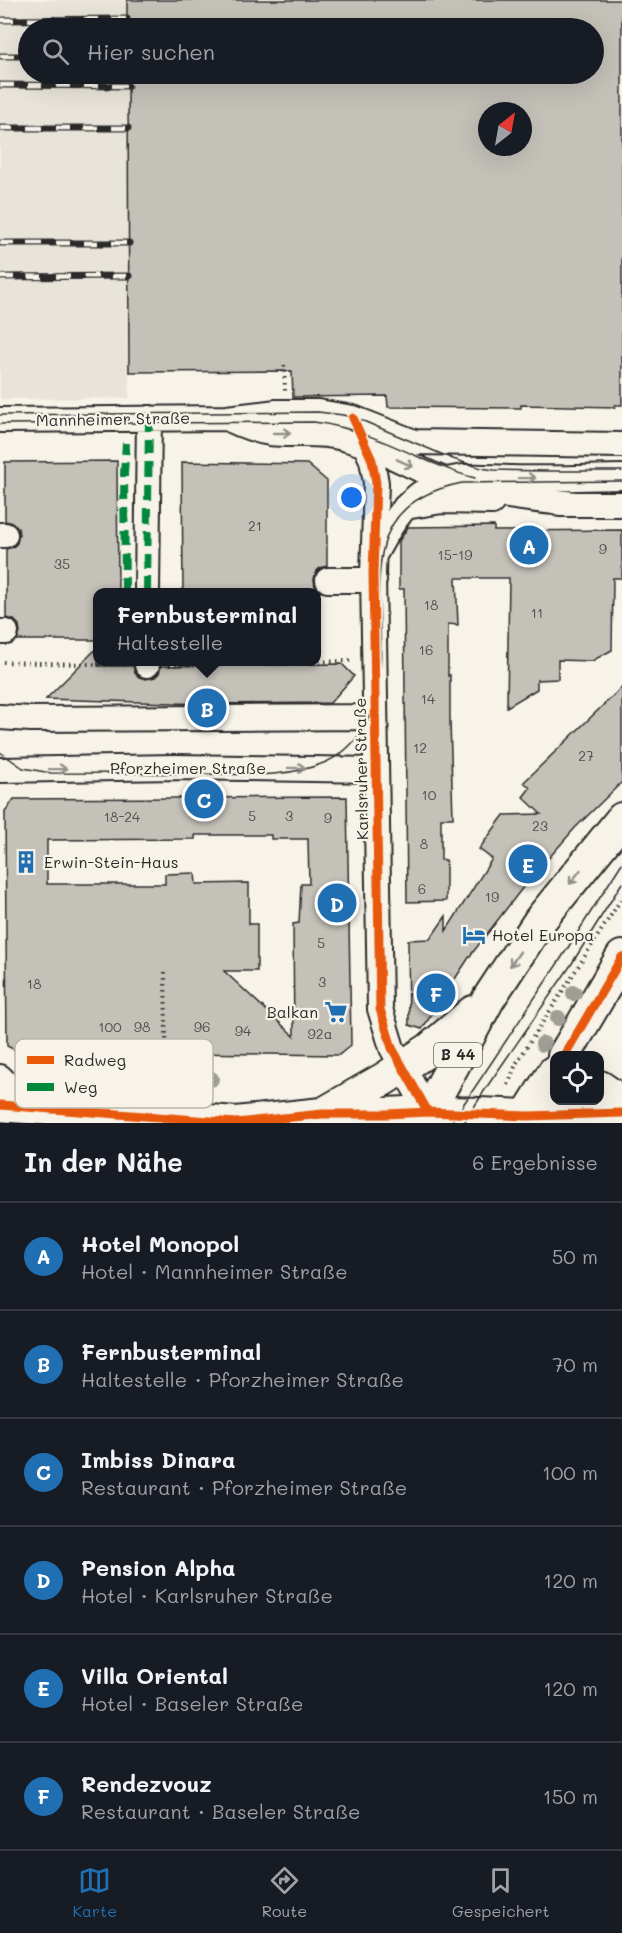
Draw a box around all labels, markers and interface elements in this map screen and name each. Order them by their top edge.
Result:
search box [18,18,604,84]
icon: search [39,35,72,68]
text: Hier suchen [87,37,215,66]
north arrow [478,102,532,156]
street label: Mannheimer Straße [36,407,190,430]
one-way arrow [272,427,292,439]
one-way arrow [396,458,414,469]
one-way arrow [517,472,537,484]
your location [337,483,366,512]
house number: 21 [248,516,262,535]
pin: A [510,522,548,568]
house number: 9 [599,539,607,558]
house number: 15-19 [438,545,472,564]
house number: 35 [54,554,70,573]
popup [93,588,321,666]
house number: 18 [424,595,438,614]
text: Fernbusterminal [117,600,297,629]
house number: 11 [531,603,543,622]
text: Haltestelle [117,629,223,655]
house number: 16 [419,640,433,659]
pin: B [188,686,226,730]
house number: 14 [421,689,436,708]
street label: Karlsruher Straße [349,698,372,840]
house number: 12 [413,738,427,757]
house number: 27 [578,746,594,765]
street label: Pforzheimer Straße [110,757,266,778]
one-way arrow [286,762,306,774]
one-way arrow [48,763,68,775]
pin: C [184,776,224,822]
house number: 10 [422,785,437,804]
house number: 5 [248,806,256,825]
house number: 3 [285,806,293,825]
house number: 18-24 [104,807,141,826]
house number: 9 [324,808,332,827]
house number: 23 [532,816,548,835]
house number: 8 [420,834,428,853]
pin: E [508,842,548,886]
building icon: Erwin-Stein-Haus [13,849,39,875]
place label: Erwin-Stein-Haus [44,851,179,872]
one-way arrow [568,869,581,885]
house number: 6 [418,879,426,898]
pin: D [318,880,356,926]
house number: 19 [485,887,499,906]
hotel icon: Hotel Europa [461,922,487,948]
place label: Hotel Europa [492,924,594,945]
house number: 5 [317,933,325,952]
one-way arrow [509,950,522,967]
pin: F [416,970,456,1016]
house number: 3 [318,972,326,991]
house number: 18 [27,974,41,993]
supermarket icon: Balkan [323,999,349,1025]
place label: Balkan [267,1001,318,1022]
house number: 100 [98,1017,122,1036]
house number: 98 [134,1017,150,1036]
house number: 96 [194,1017,210,1036]
house number: 94 [235,1021,252,1040]
house number: 92a [308,1024,332,1043]
legend [15,1039,213,1108]
road number: B 44 [434,1043,482,1067]
text: Radweg [64,1049,126,1070]
map controls [550,1051,604,1105]
button: locate [550,1051,604,1105]
text: Weg [64,1076,97,1097]
text: In der Nähe [24,1145,183,1179]
text: 6 Ergebnisse [472,1149,598,1175]
text: Hotel Monopol [81,1229,239,1258]
text: A [37,1243,50,1269]
text: 50 m [552,1243,598,1269]
text: Hotel · Mannheimer Straße [81,1258,348,1284]
text: Fernbusterminal [81,1337,261,1366]
text: B [37,1351,50,1377]
text: 70 m [552,1351,598,1377]
text: Haltestelle · Pforzheimer Straße [81,1366,404,1392]
text: Imbiss Dinara [81,1445,236,1474]
text: C [36,1459,51,1485]
text: 100 m [542,1459,598,1485]
text: Restaurant · Pforzheimer Straße [81,1474,407,1500]
text: Pension Alpha [81,1553,236,1582]
text: D [36,1567,51,1593]
text: 120 m [543,1567,598,1593]
text: Hotel · Karlsruher Straße [81,1582,333,1608]
text: Villa Oriental [81,1661,228,1690]
text: E [37,1675,50,1701]
text: 120 m [543,1675,598,1701]
text: Hotel · Baseler Straße [81,1690,303,1716]
text: Rendezvouz [81,1769,212,1798]
text: F [37,1783,50,1809]
text: 150 m [543,1783,598,1809]
text: Restaurant · Baseler Straße [81,1798,360,1824]
tab: Karte [72,1864,117,1921]
tab: Route [262,1864,307,1921]
tab: Gespeichert [452,1864,550,1921]

